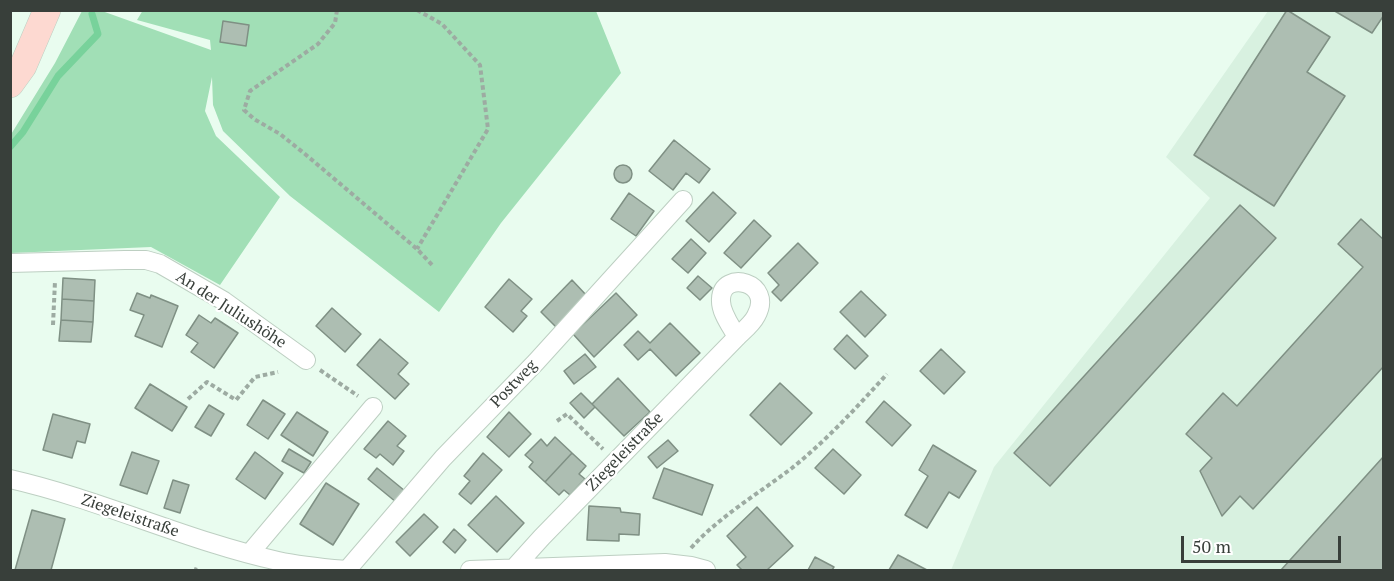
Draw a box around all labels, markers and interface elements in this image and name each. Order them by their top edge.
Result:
street label: An der Juliushöhe [172,267,290,353]
street label: Postweg [487,356,541,412]
street label: Ziegeleistraße [583,409,667,495]
street label: Ziegeleistraße [79,490,181,542]
scale bar [1184,524,1344,562]
text: 50 m [1192,534,1231,558]

